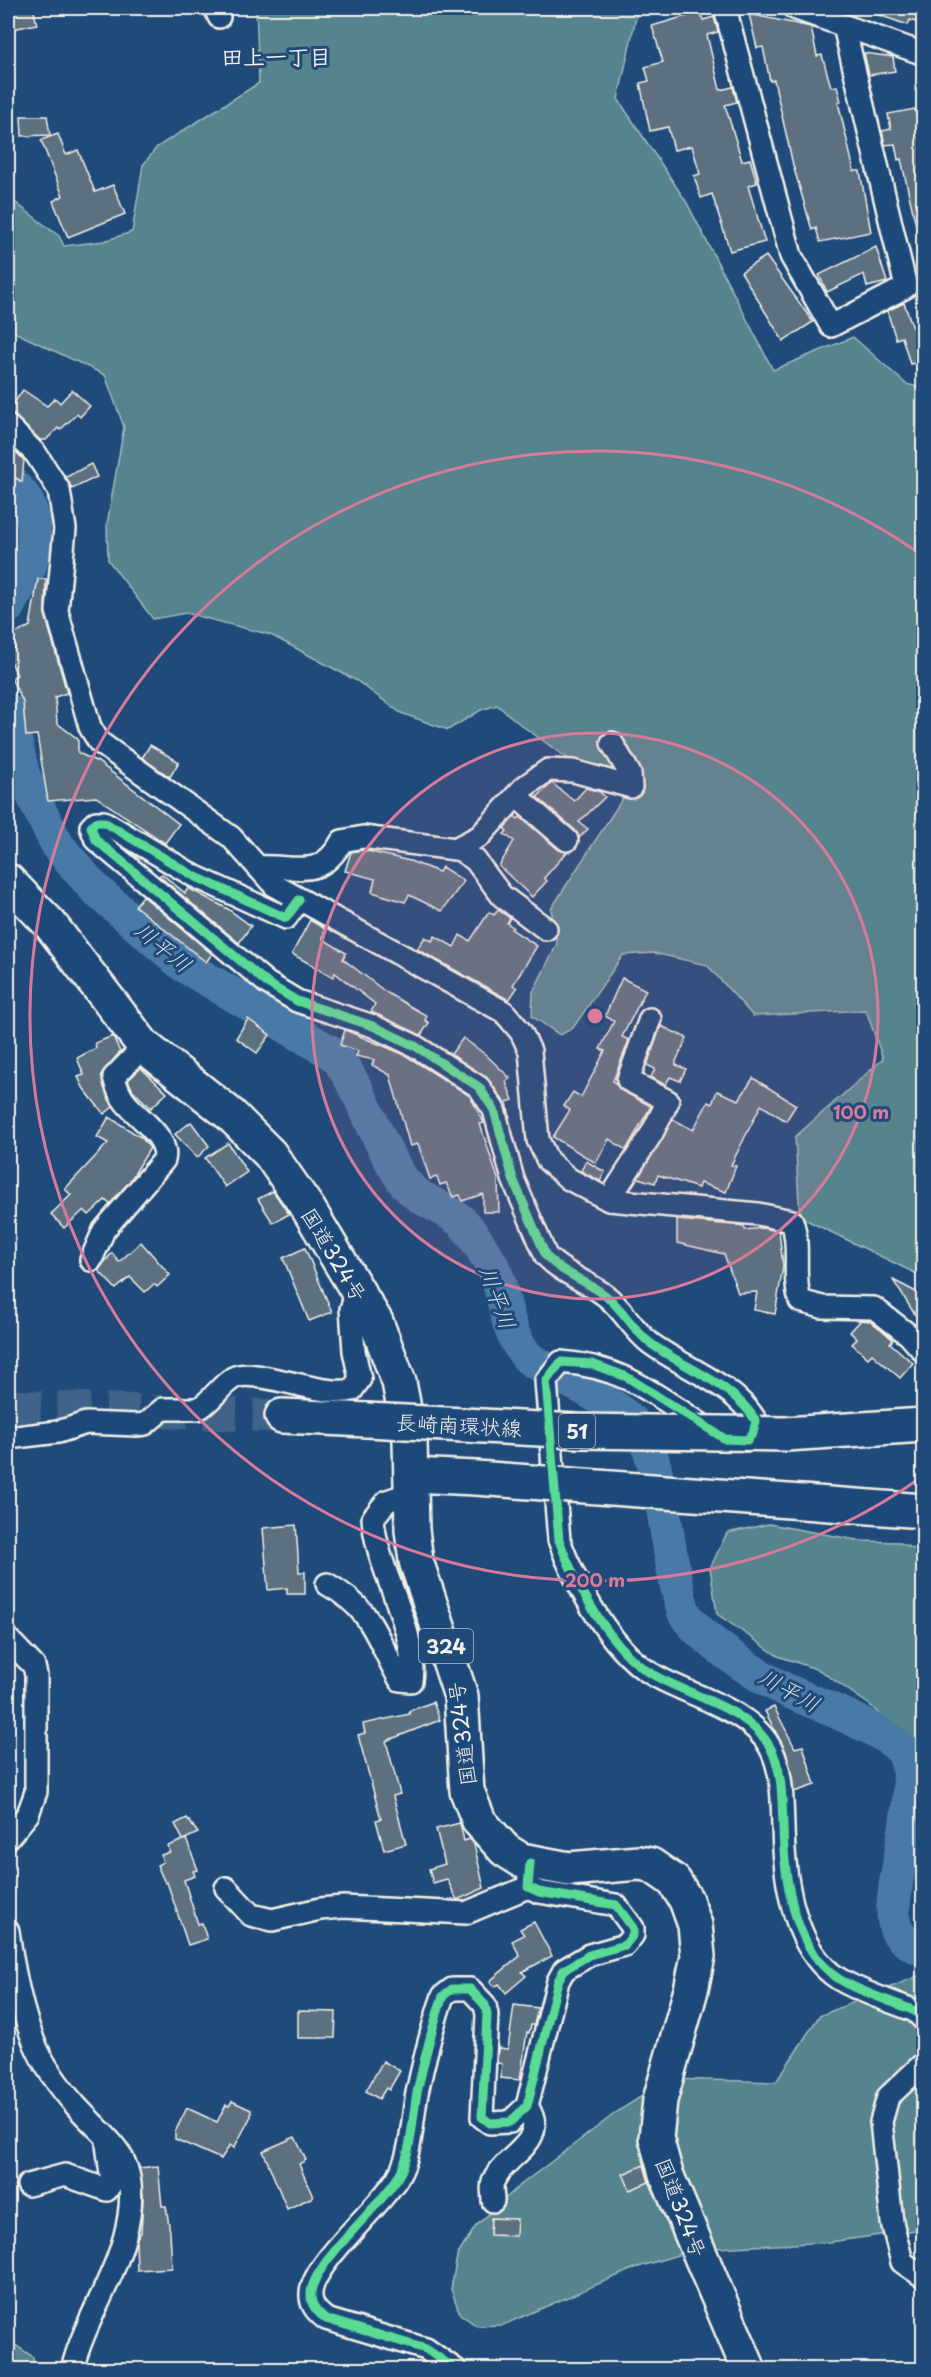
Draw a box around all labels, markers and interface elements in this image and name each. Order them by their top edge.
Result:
district label: 田上一丁目 [221,39,331,72]
water label: 川平川 [128,912,200,980]
centre of rings [585,1006,605,1026]
text: 100 m [833,1098,889,1125]
street label: 国道324号 [294,1201,376,1307]
water label: 川平川 [472,1260,526,1334]
street label: 長崎南環状線 [395,1405,523,1443]
road number: 51 [559,1414,595,1448]
text: 200 m [565,1566,625,1593]
road number: 324 [419,1629,473,1663]
water label: 川平川 [753,1659,827,1719]
street label: 国道324号 [439,1680,483,1788]
street label: 国道324号 [648,2152,716,2262]

